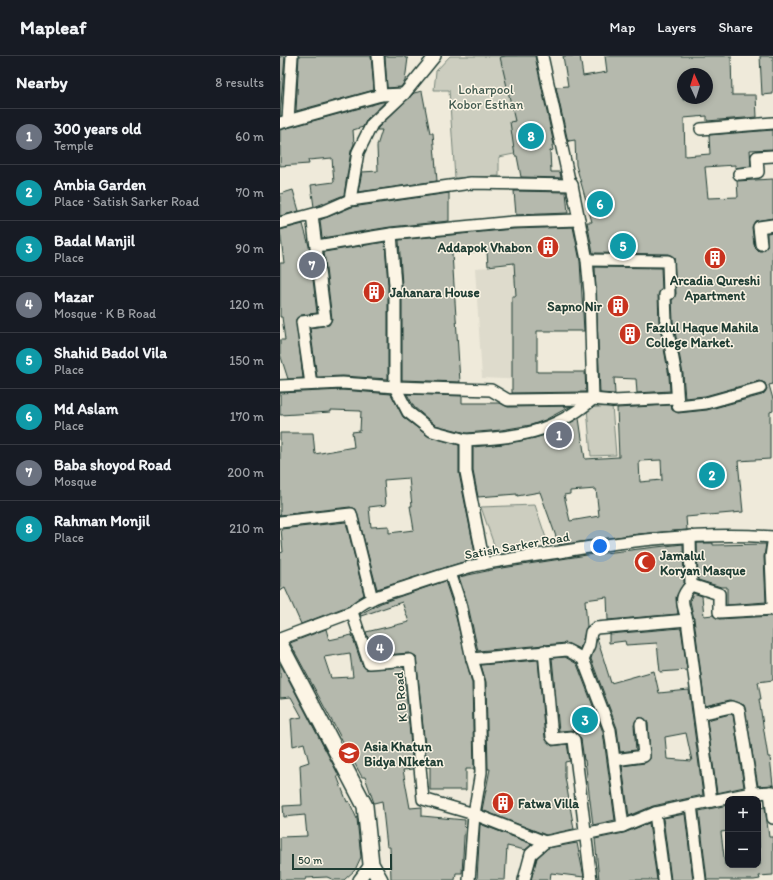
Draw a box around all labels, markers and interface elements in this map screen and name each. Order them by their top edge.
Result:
text: Mapleaf [20,16,86,39]
text: Map [610,19,635,36]
text: Layers [657,19,696,36]
text: Share [718,19,753,36]
north arrow [677,68,713,104]
text: Nearby [16,72,68,92]
text: 8 results [215,75,264,90]
park label: Loharpool Kobor Esthan [449,82,524,112]
text: 300 years old [54,120,141,138]
pin: 8 [518,121,544,151]
text: 1 [26,129,32,144]
text: 60 m [235,129,264,144]
text: Temple [54,138,93,153]
text: Ambia Garden [54,176,146,194]
text: 2 [26,185,32,200]
text: 70 m [236,185,264,200]
pin: 6 [587,189,613,219]
text: Place · Satish Sarker Road [54,194,199,209]
pin: 5 [610,231,636,261]
text: Badal Manjil [54,232,135,250]
building icon: Addapok Vhabon [535,234,561,260]
place label: Addapok Vhabon [437,240,533,256]
text: 3 [25,241,33,256]
text: 90 m [235,241,264,256]
building icon: Arcadia Qureshi Apartment [702,245,728,271]
text: Place [54,250,84,265]
pin: 7 [299,250,325,280]
place label: Arcadia Qureshi Apartment [669,273,760,304]
building icon: Jahanara House [361,279,387,305]
place label: Jahanara House [389,285,480,300]
text: Mazar [54,288,94,306]
building icon: Sapno Nir [605,293,631,319]
text: 4 [25,297,33,312]
text: 120 m [229,297,264,312]
place label: Sapno Nir [547,299,603,315]
text: Mosque · K B Road [54,306,156,321]
place label: Fazlul Haque Mahila College Market. [646,320,759,351]
building icon: Fazlul Haque Mahila College Market. [617,321,643,347]
text: Shahid Badol Vila [54,344,167,362]
text: 5 [26,353,32,368]
text: 150 m [229,353,264,368]
text: Place [54,362,84,377]
text: Md Aslam [54,400,118,418]
text: 6 [26,409,32,424]
text: 170 m [230,409,264,424]
text: Place [54,418,84,433]
pin: 1 [546,420,572,450]
text: Baba shoyod Road [54,456,171,474]
pin: 2 [699,460,725,490]
text: 7 [26,465,32,480]
text: 200 m [227,465,264,480]
text: Mosque [54,474,97,489]
text: Rahman Monjil [54,512,150,530]
text: 8 [25,521,33,536]
text: 210 m [229,521,264,536]
street label: Satish Sarker Road [463,529,571,562]
text: Place [54,530,84,545]
your location [590,536,610,556]
place label: Jamalul Koryan Masque [659,548,746,579]
mosque icon: Jamalul Koryan Masque [632,549,658,575]
pin: 4 [367,633,393,663]
street label: K B Road [391,671,410,723]
pin: 3 [572,705,598,735]
place label: Asia Khatun Bidya NIketan [363,739,445,770]
school or university icon: Asia Khatun Bidya NIketan [336,740,362,766]
building icon: Fatwa Villa [490,790,516,816]
place label: Fatwa Villa [518,796,579,811]
map controls [725,796,761,868]
button: + [725,796,761,832]
button: − [725,832,761,868]
scale bar [292,852,392,871]
text: 50 m [298,854,322,867]

